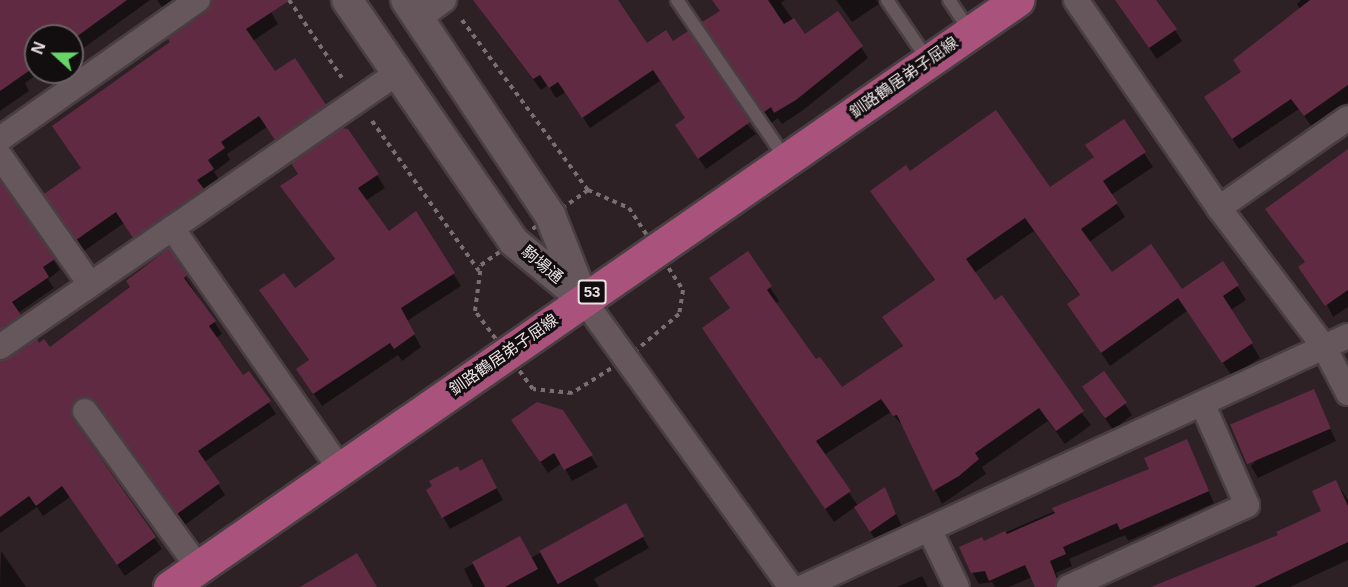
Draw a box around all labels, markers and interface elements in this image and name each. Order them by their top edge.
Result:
north arrow [24,24,84,84]
street label: 釧路鶴居弟子屈線 [846,33,962,123]
text: N [29,40,49,57]
street label: 駒場通 [517,242,567,288]
road number: 53 [577,280,607,304]
street label: 釧路鶴居弟子屈線 [446,310,562,400]

